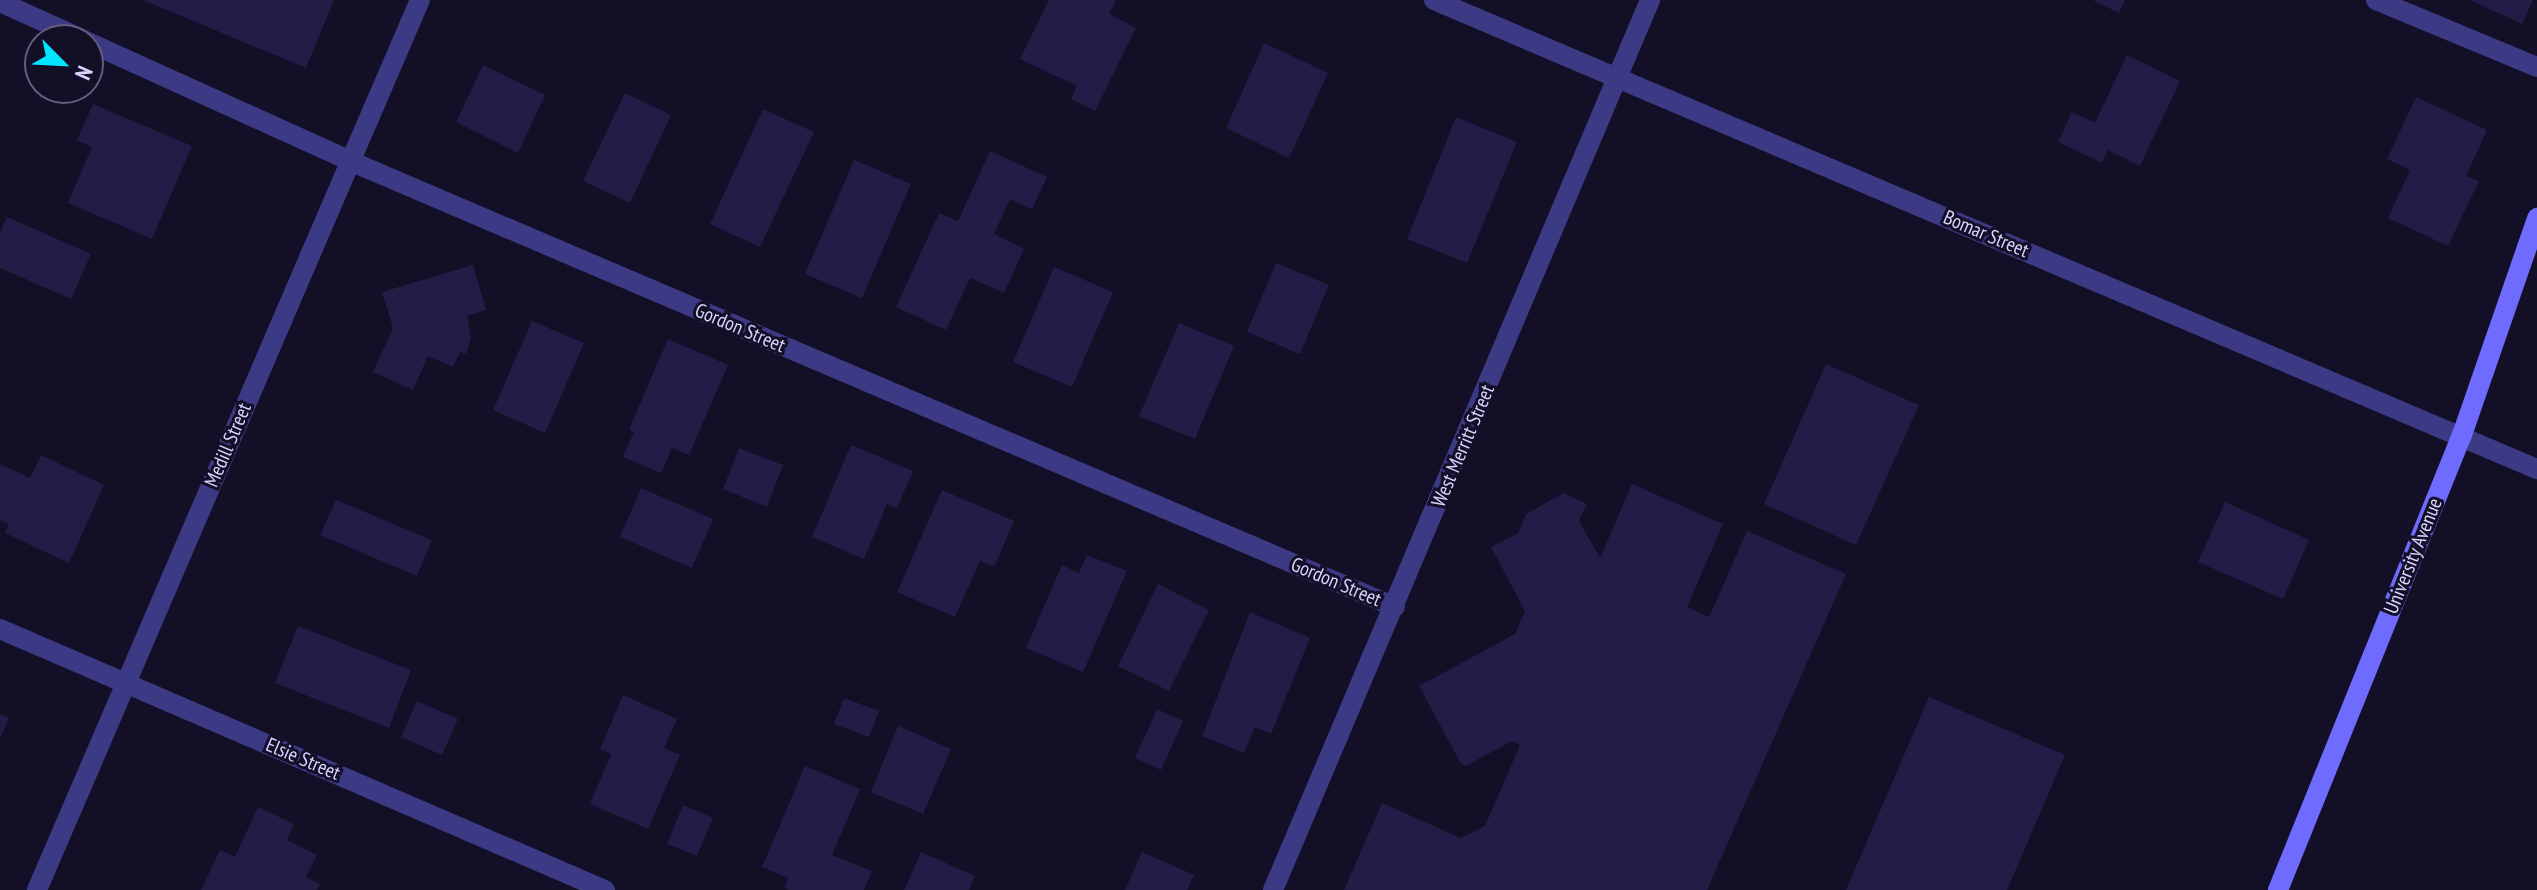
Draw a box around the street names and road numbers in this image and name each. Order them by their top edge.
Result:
street label: Bomar Street [1940,205,2032,263]
street label: Gordon Street [691,298,789,358]
street label: West Merritt Street [1426,381,1500,511]
street label: Medill Street [200,399,256,491]
street label: University Avenue [2379,494,2447,618]
street label: Gordon Street [1287,552,1385,612]
street label: Elsie Street [262,733,344,785]

